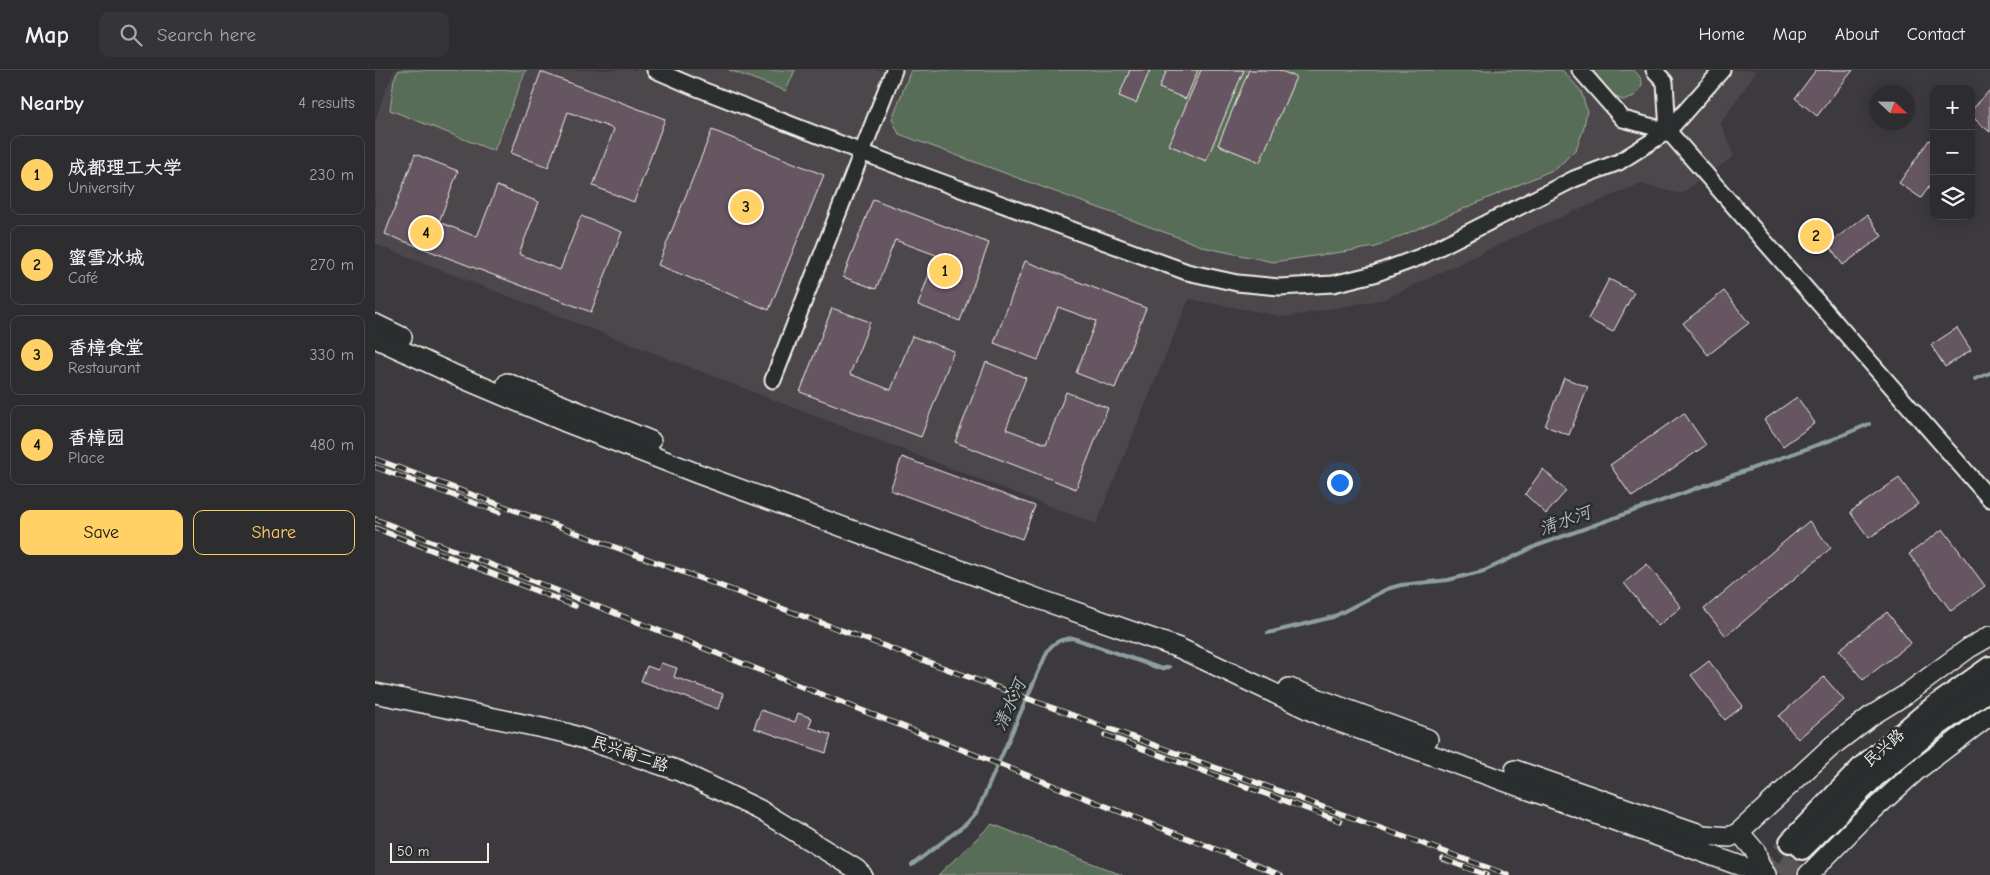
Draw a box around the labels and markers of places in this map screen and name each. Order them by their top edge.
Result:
pin: 3 [730,188,762,226]
pin: 4 [410,214,442,252]
pin: 2 [1800,217,1832,255]
pin: 1 [929,252,961,290]

